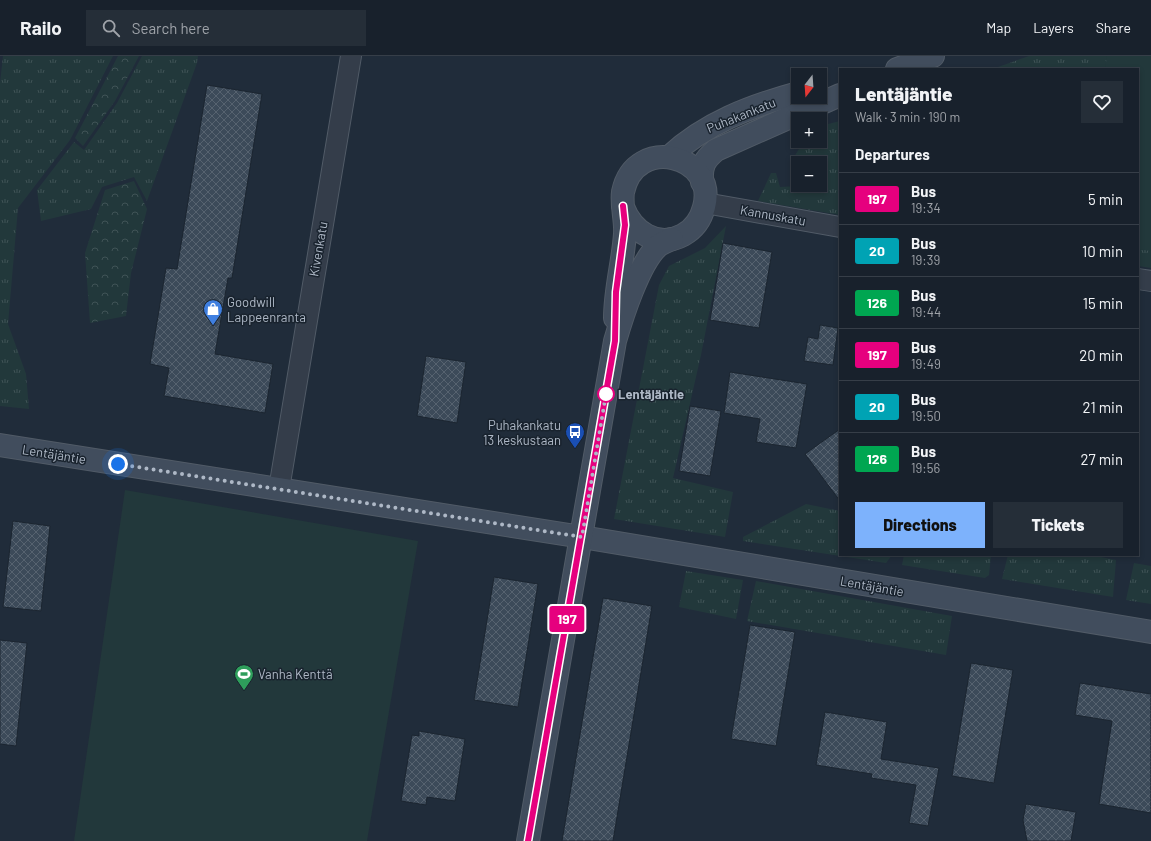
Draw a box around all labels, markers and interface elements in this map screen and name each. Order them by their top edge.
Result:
search box [86,10,366,46]
text: Railo [20,16,62,39]
icon: search [100,17,122,39]
text: Search here [132,19,210,37]
text: Map [986,19,1011,36]
text: Layers [1033,19,1074,36]
text: Share [1096,19,1131,36]
north arrow [791,68,827,104]
map controls [791,68,827,192]
button: heart [1081,81,1123,123]
text: Lentäjäntie [855,82,952,105]
street label: Puhakankatu [704,94,778,136]
text: Walk · 3 min · 190 m [855,109,960,125]
button: + [791,112,827,148]
text: Departures [855,145,930,163]
button: − [791,156,827,192]
text: Bus [911,182,936,200]
text: 197 [867,190,887,207]
text: 5 min [1088,190,1123,208]
text: 19:34 [911,200,941,216]
street label: Kannuskatu [739,201,807,229]
street label: Kivenkatu [305,220,331,278]
text: Bus [911,234,936,252]
text: 20 [869,242,885,259]
text: 10 min [1082,242,1123,260]
text: 19:39 [911,252,940,268]
text: Bus [911,286,936,304]
place label: Goodwill Lappeenranta [227,294,306,325]
text: 126 [867,294,887,311]
text: 15 min [1083,294,1123,312]
shop icon: Goodwill Lappeenranta [202,298,224,326]
text: 19:44 [911,304,941,320]
text: Bus [911,338,936,356]
text: 197 [867,346,887,363]
text: 20 min [1079,346,1123,364]
text: 19:49 [911,356,941,372]
marker: Lentäjäntie [597,385,615,403]
place label: Lentäjäntie [618,386,684,402]
text: Bus [911,390,936,408]
text: 20 [869,398,885,415]
text: 21 min [1083,398,1123,416]
text: 19:50 [911,408,941,424]
place label: Puhakankatu 13 keskustaan [483,417,561,448]
bus stop icon: Puhakankatu 13 keskustaan [564,421,586,449]
street label: Lentäjäntie [21,441,87,467]
text: Bus [911,442,936,460]
text: 126 [867,450,887,467]
text: 27 min [1081,450,1123,468]
your location [108,454,128,474]
text: 19:56 [911,460,940,476]
button: Directions [855,502,985,548]
button: Tickets [993,502,1123,548]
street label: Lentäjäntie [839,573,905,599]
line badge: 197 [544,606,590,632]
text: 197 [557,610,577,627]
sports icon: Vanha Kenttä [233,663,255,691]
place label: Vanha Kenttä [258,666,333,682]

